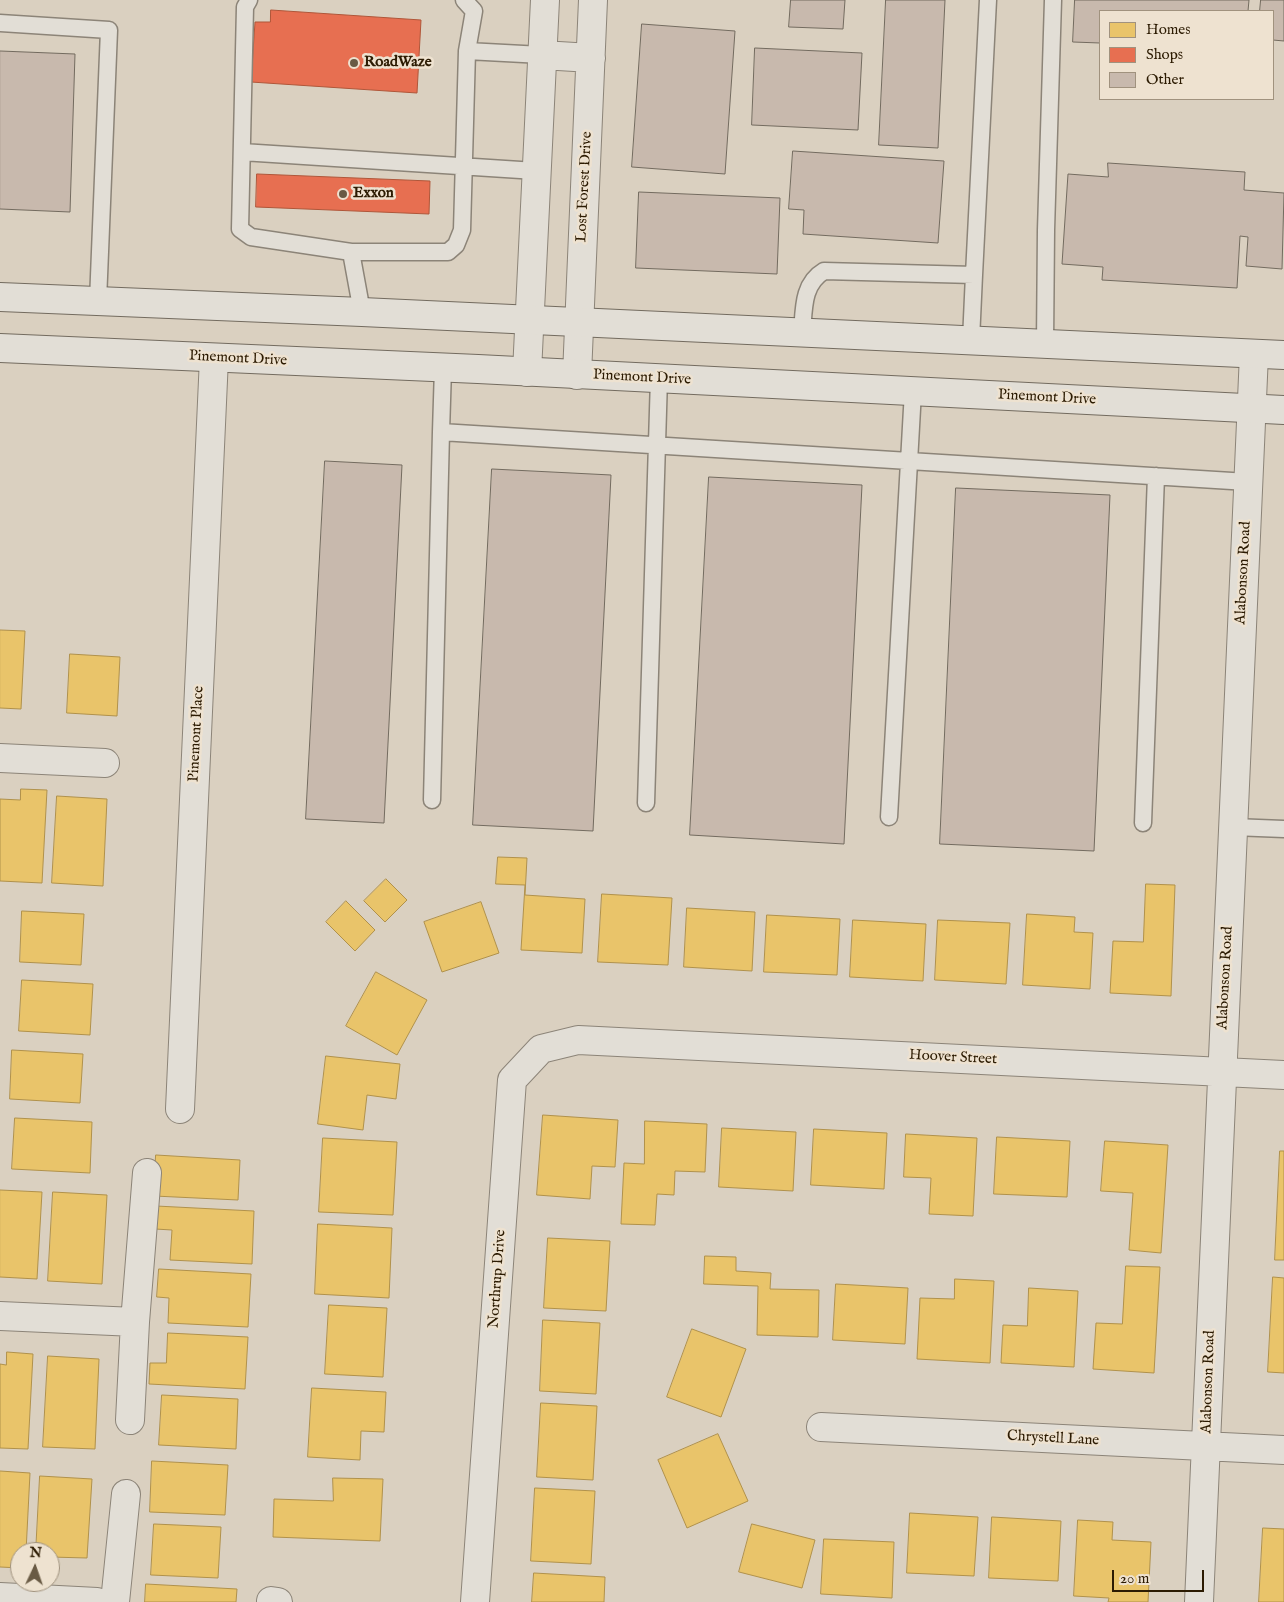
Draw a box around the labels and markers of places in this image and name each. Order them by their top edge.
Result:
place label: RoadWaze [364,54,432,72]
marker: RoadWaze [348,57,360,69]
place label: Exxon [353,185,394,203]
marker: Exxon [337,188,349,200]

